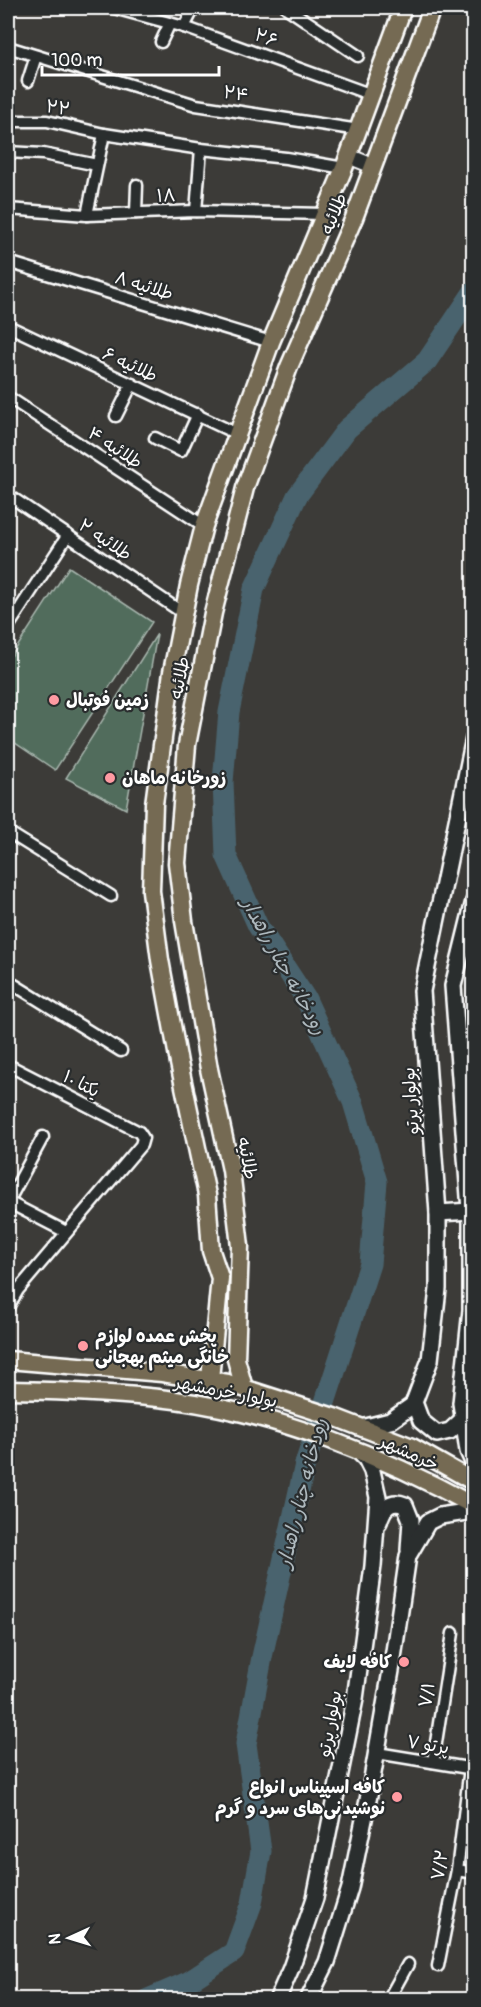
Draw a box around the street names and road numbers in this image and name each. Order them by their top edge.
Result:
street label: ۲۶ [251,23,281,53]
street label: ۲۴ [222,81,250,107]
street label: ۲۲ [44,95,72,121]
street label: ۱۸ [156,184,176,208]
street label: طلائیه [315,190,353,238]
street label: طلائیه ۸ [112,266,176,306]
street label: طلائیه ۶ [99,342,161,388]
street label: طلائیه ۴ [83,422,147,474]
street label: طلائیه ۲ [74,514,136,566]
street label: طلائیه [165,655,195,701]
street label: ۱۰ یکتا [59,1065,103,1103]
street label: بولوار پرتو [397,1066,425,1137]
street label: طلائیه [232,1135,262,1181]
street label: بولوار خرمشهر [171,1370,279,1413]
street label: خرمشهر [374,1429,442,1476]
street label: ۷/۱ [414,1680,440,1710]
street label: بولوار پرتو [313,1689,347,1760]
street label: پرتو ۷ [405,1730,451,1760]
street label: ۷/۲ [426,1848,454,1882]

